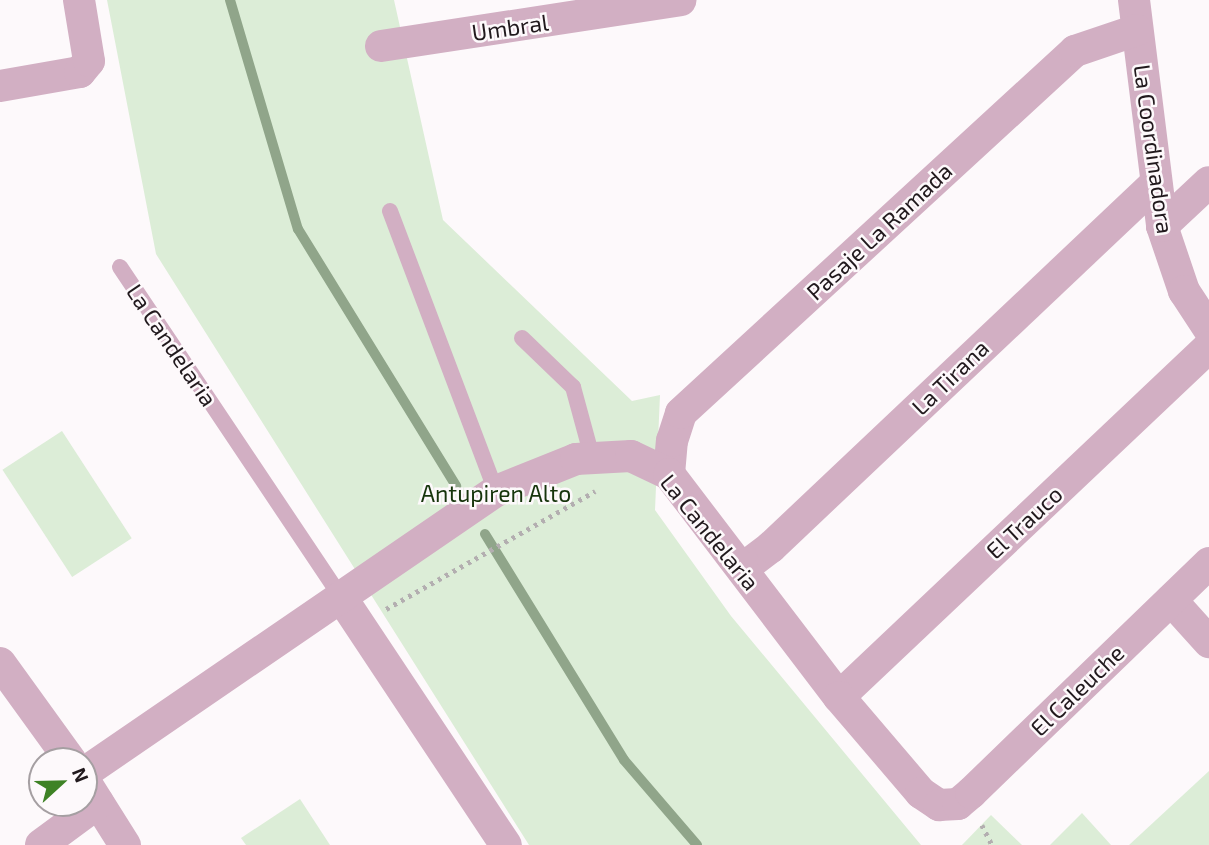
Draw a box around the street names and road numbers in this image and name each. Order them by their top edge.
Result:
street label: Umbral [470,8,550,46]
street label: La Coordinadora [1128,63,1180,235]
street label: Pasaje La Ramada [801,157,957,305]
street label: La Candelaria [121,279,223,411]
street label: La Tirana [906,334,994,420]
street label: La Candelaria [655,468,765,596]
street label: El Trauco [980,479,1068,565]
street label: El Caleuche [1024,638,1130,742]

